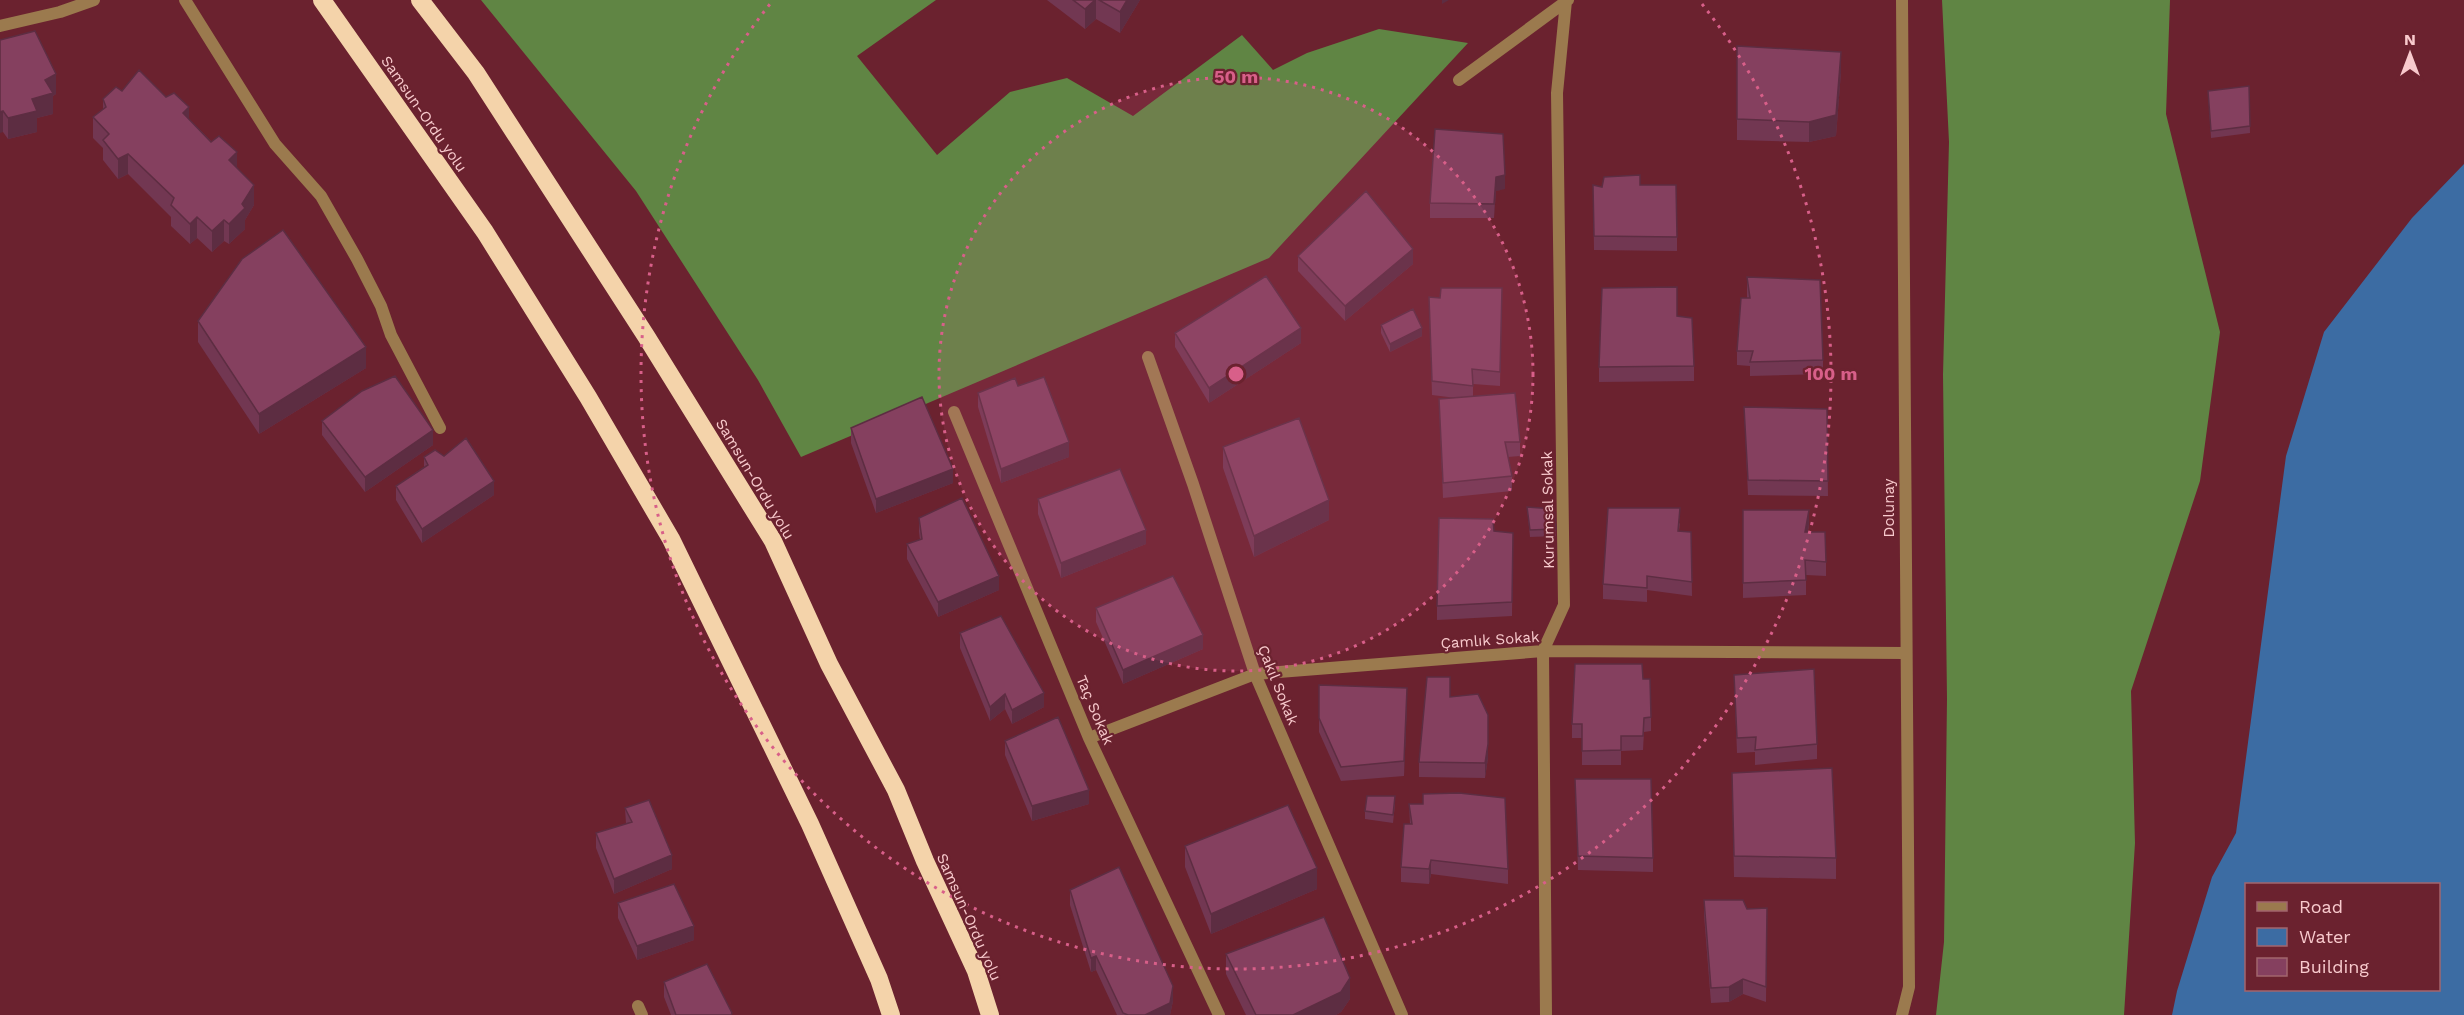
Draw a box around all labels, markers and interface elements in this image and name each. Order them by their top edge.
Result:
north arrow [2380,24,2440,84]
text: N [2404,30,2416,49]
street label: Samsun-Ordu yolu [377,53,471,175]
text: 50 m [1214,66,1258,87]
text: 100 m [1804,363,1858,384]
centre of rings [1226,364,1246,384]
street label: Samsun-Ordu yolu [712,415,798,543]
street label: Kurumsal Sokak [1538,450,1558,569]
street label: Dolunay [1880,478,1898,537]
street label: Çamlık Sokak [1440,628,1540,652]
street label: Çakıl Sokak [1254,642,1302,728]
street label: Taç Sokak [1072,673,1118,748]
street label: Samsun-Ordu yolu [933,851,1005,983]
legend [2245,883,2440,991]
text: Road [2299,896,2343,917]
text: Water [2299,926,2351,947]
text: Building [2299,956,2369,977]

